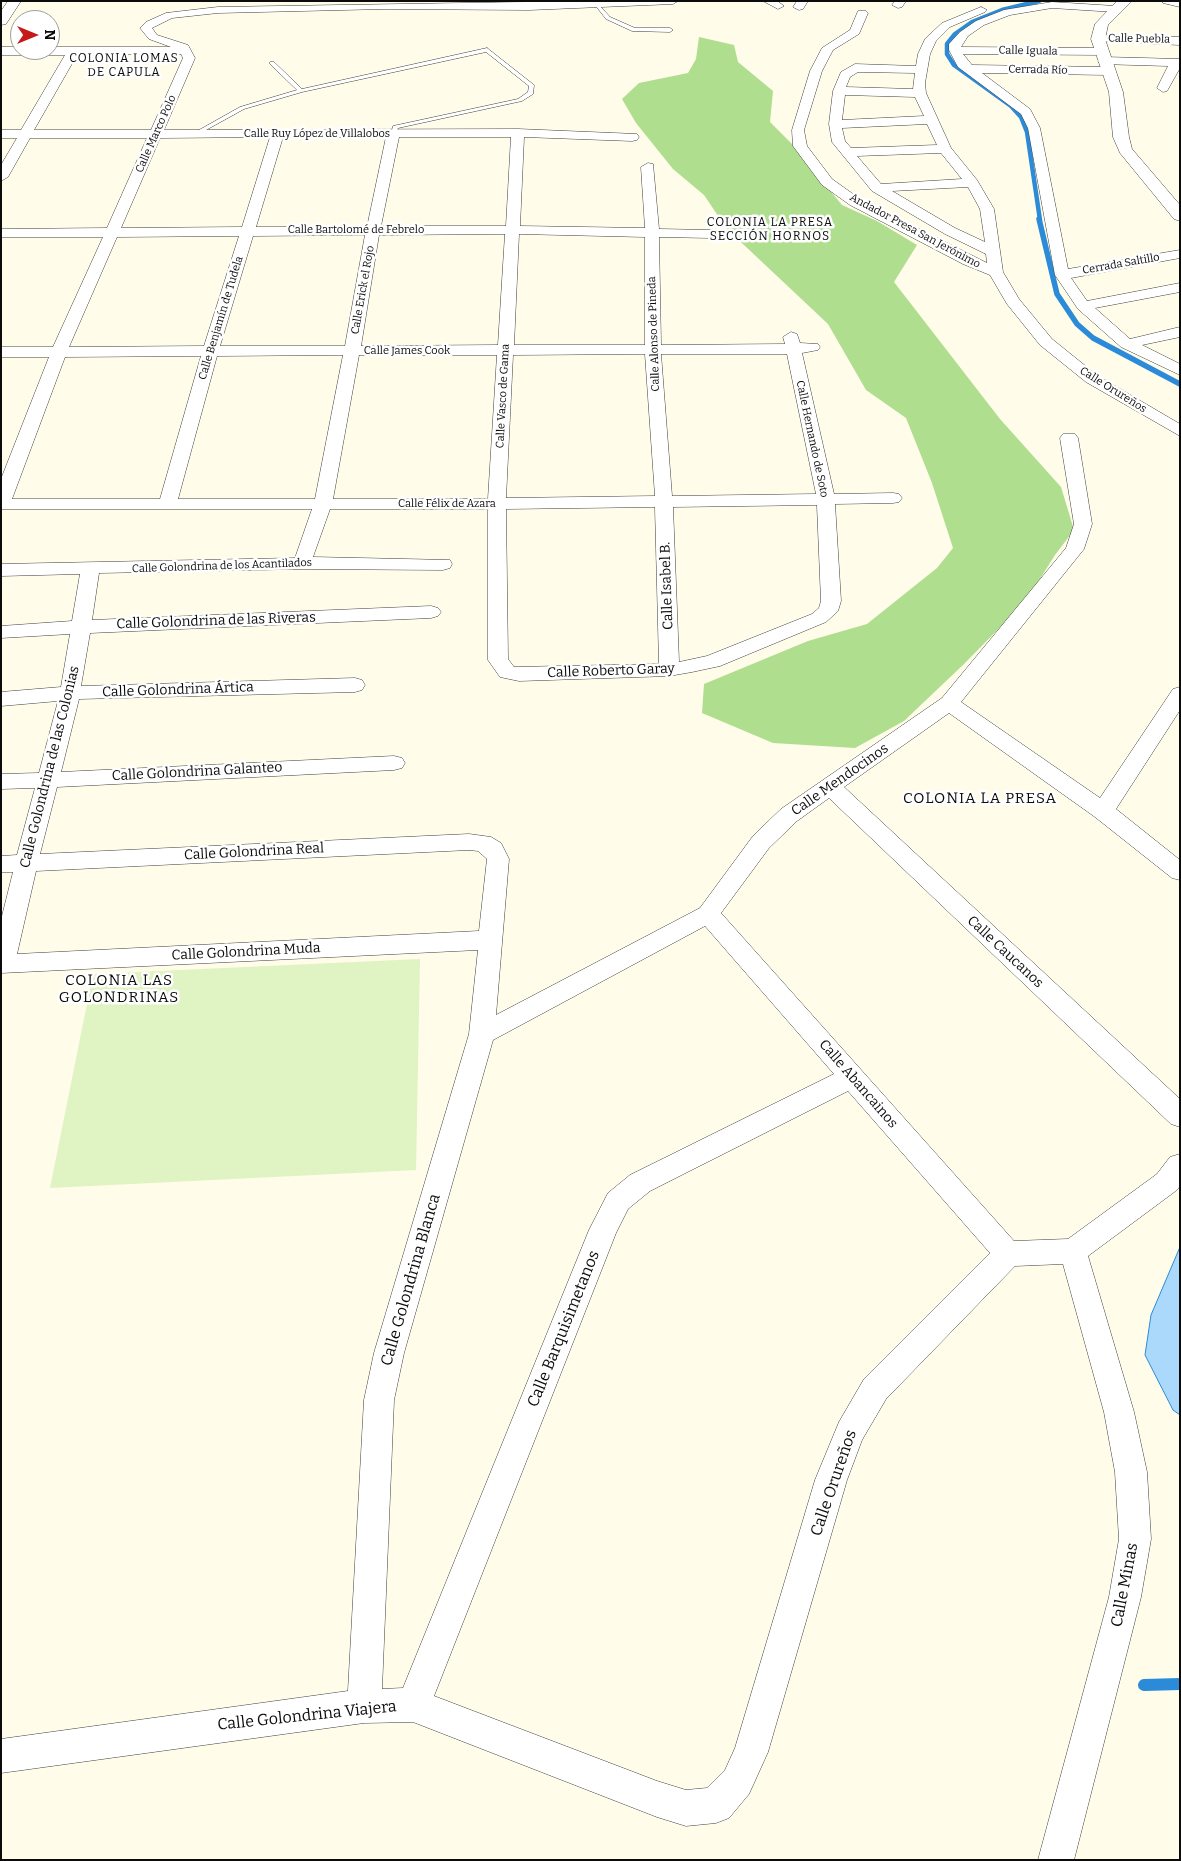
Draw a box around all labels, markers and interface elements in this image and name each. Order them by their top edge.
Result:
north arrow [10,10,60,60]
text: N [41,30,58,40]
street label: Calle Puebla [1108,32,1170,46]
street label: Calle Iguala [998,44,1058,58]
district label: COLONIA LOMAS DE CAPULA [68,52,180,80]
street label: Cerrada Río [1008,63,1068,77]
street label: Calle Marco Polo [133,93,179,175]
street label: Calle Ruy López de Villalobos [244,127,390,141]
street label: Andador Presa San Jerónimo [847,191,983,271]
district label: COLONIA LA PRESA SECCIÓN HORNOS [705,216,835,244]
street label: Calle Bartolomé de Febrelo [288,223,424,237]
street label: Calle Erick el Rojo [349,245,377,335]
street label: Cerrada Saltillo [1081,251,1161,277]
street label: Calle Benjamín de Tudela [196,255,246,381]
street label: Calle Alonso de Pineda [645,276,663,392]
street label: Calle Vasco de Gama [494,343,512,449]
street label: Calle James Cook [364,344,450,358]
street label: Calle Orureños [1077,364,1149,416]
street label: Calle Hernando de Soto [793,379,831,499]
street label: Calle Félix de Azara [398,497,496,511]
street label: Calle Isabel B. [657,542,677,630]
street label: Calle Golondrina de los Acantilados [132,556,312,576]
street label: Calle Golondrina de las Riveras [116,609,316,633]
street label: Calle Roberto Garay [547,660,675,682]
street label: Calle Golondrina de las Colonias [17,664,83,870]
street label: Calle Golondrina Ártica [102,679,254,701]
street label: Calle Mendocinos [788,740,892,820]
street label: Calle Golondrina Galanteo [111,759,283,785]
district label: COLONIA LA PRESA [901,790,1059,808]
street label: Calle Golondrina Real [184,840,324,864]
street label: Calle Caucanos [963,912,1047,992]
street label: Calle Golondrina Muda [171,940,321,964]
district label: COLONIA LAS GOLONDRINAS [57,972,181,1007]
street label: Calle Abancainos [815,1036,901,1132]
street label: Calle Golondrina Blanca [377,1192,445,1368]
street label: Calle Barquisimetanos [524,1248,604,1410]
street label: Calle Orureños [807,1427,861,1539]
street label: Calle Minas [1107,1541,1143,1629]
street label: Calle Golondrina Viajera [216,1697,398,1735]

